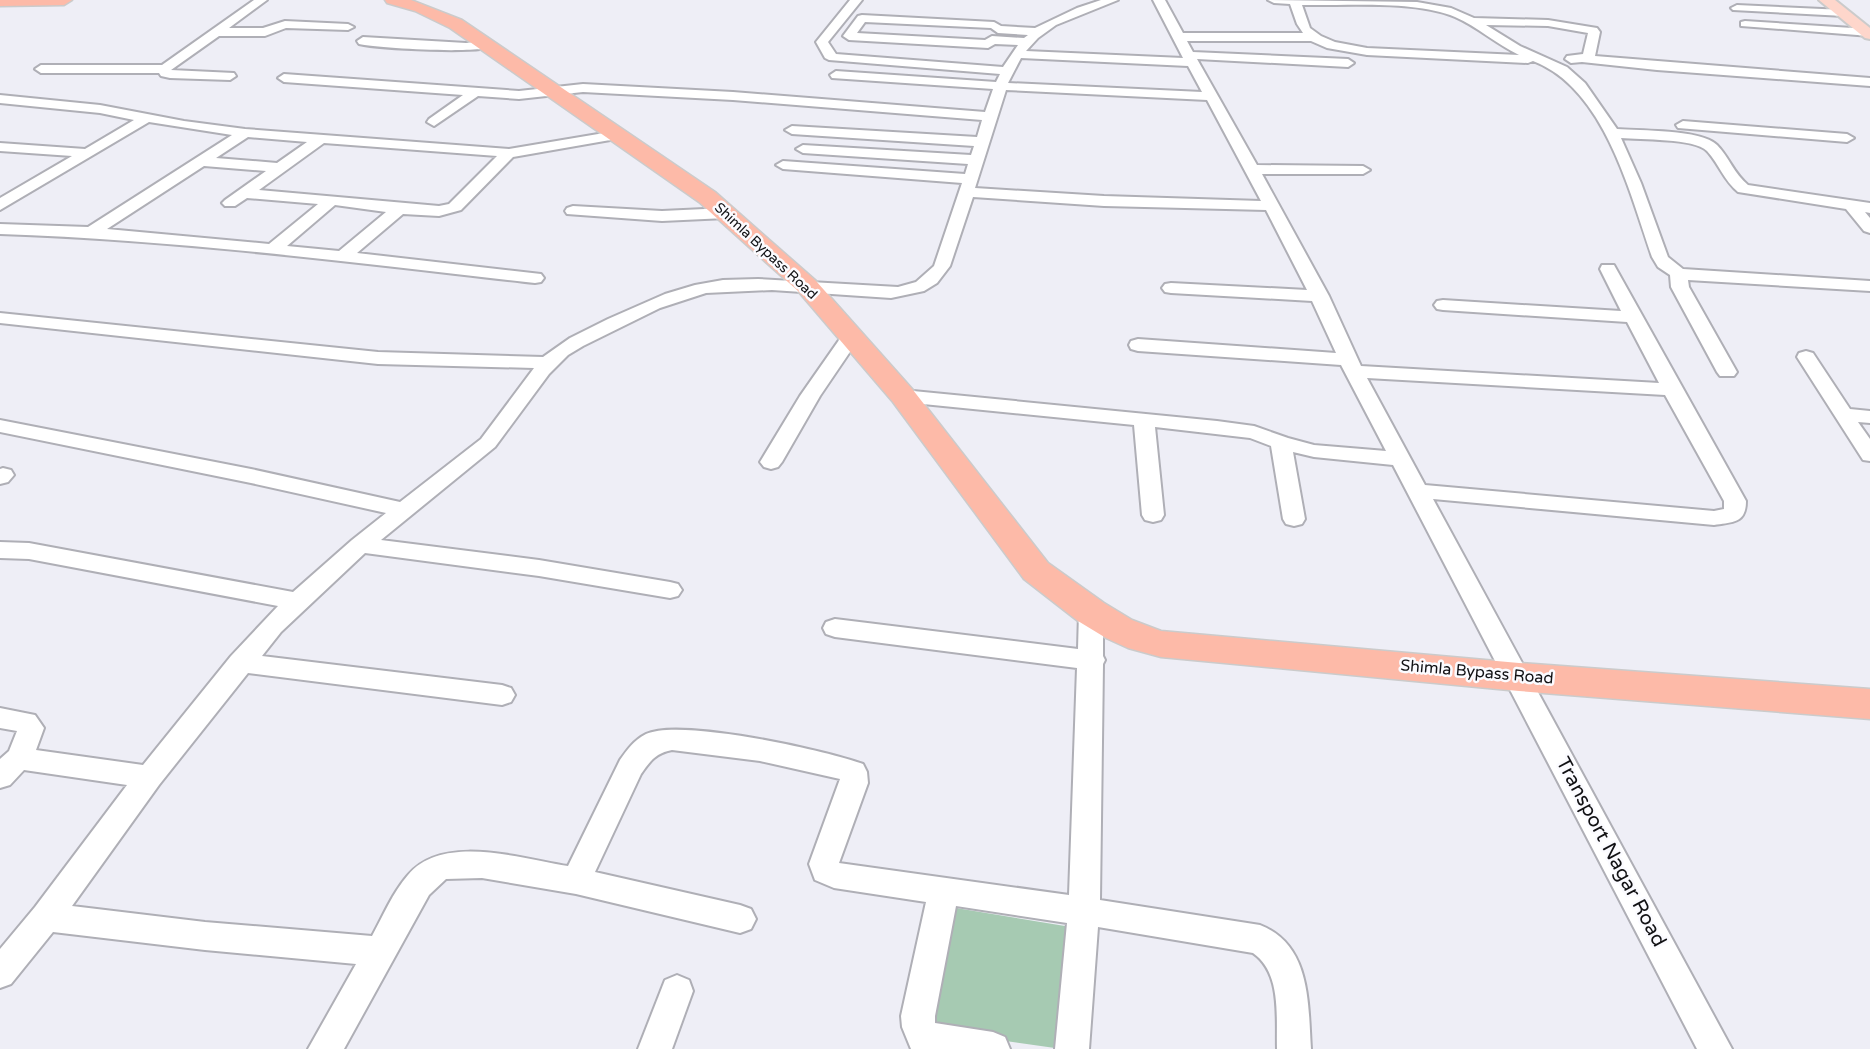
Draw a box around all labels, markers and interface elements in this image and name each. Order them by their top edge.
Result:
street label: Shimla Bypass Road [711,199,821,303]
street label: Shimla Bypass Road [1400,655,1554,689]
street label: Transport Nagar Road [1551,753,1671,951]

